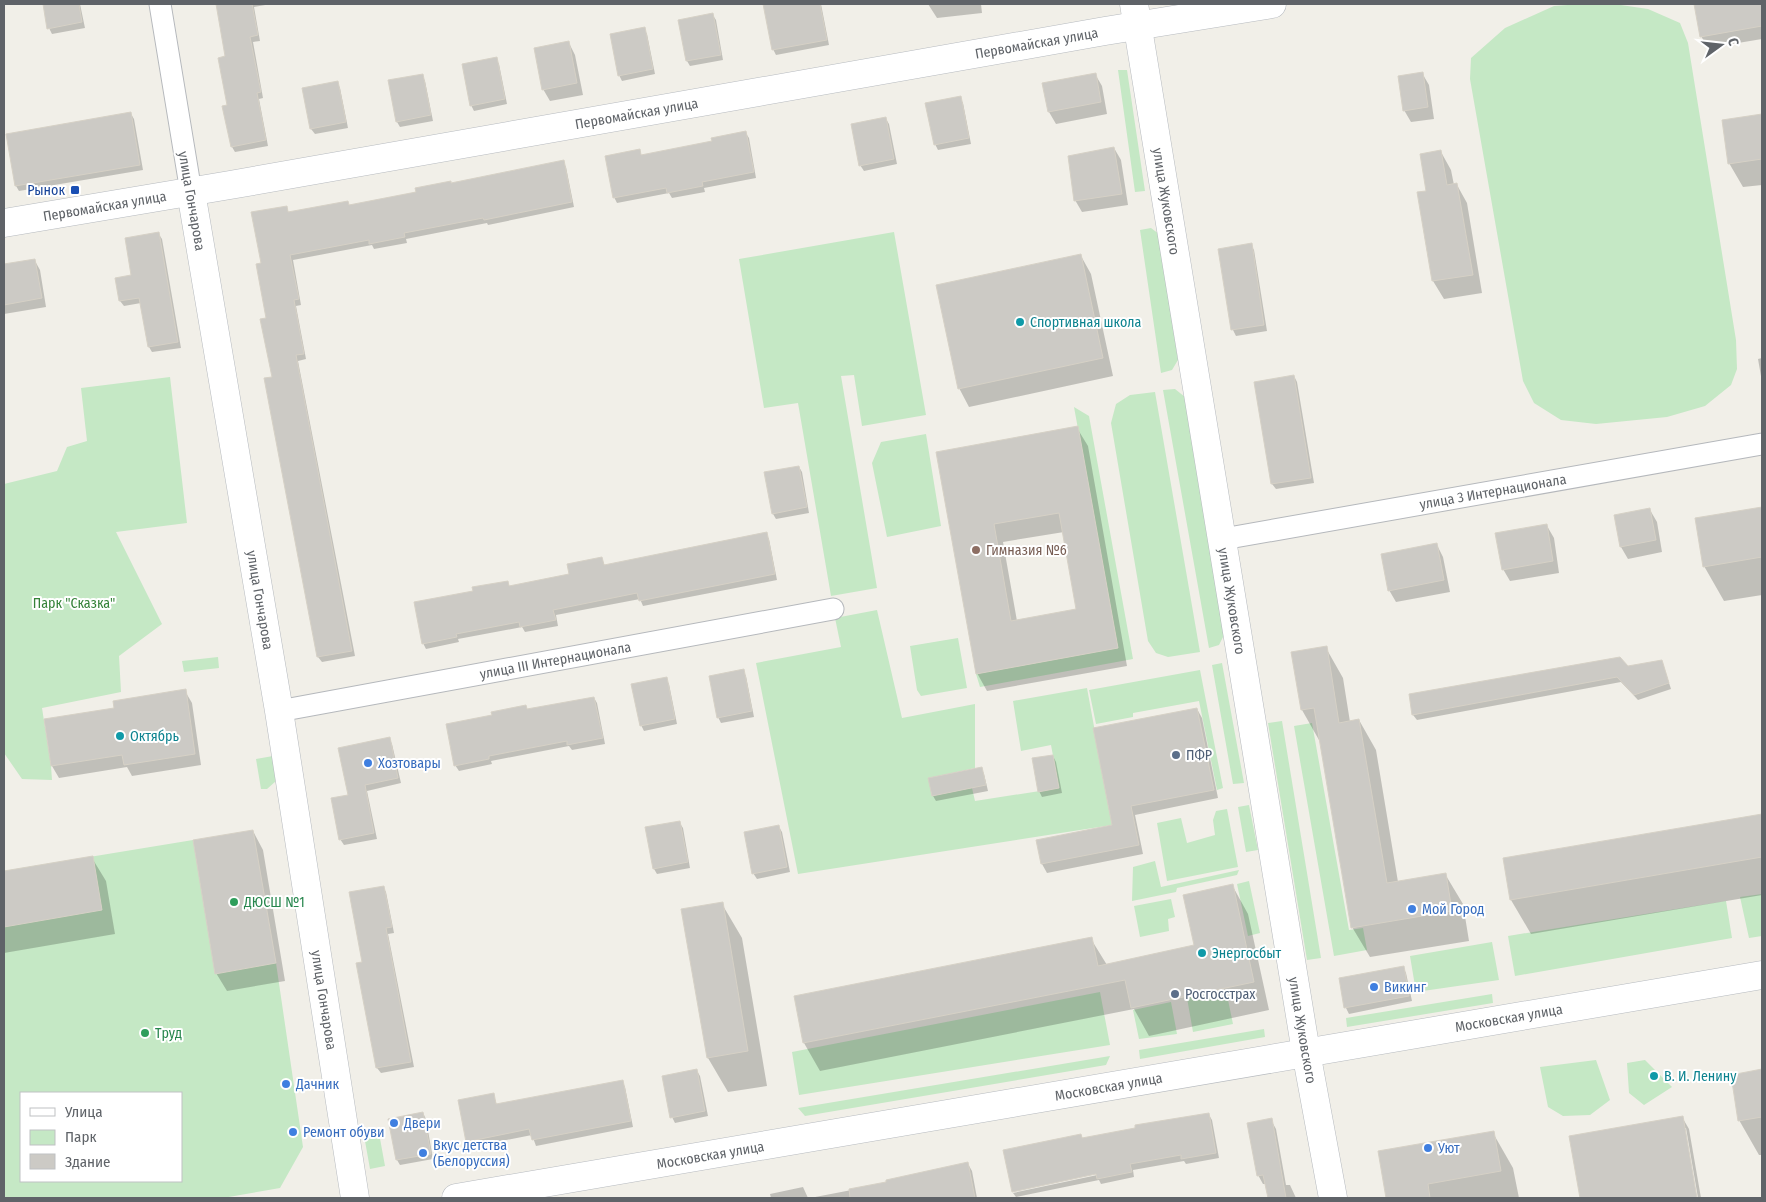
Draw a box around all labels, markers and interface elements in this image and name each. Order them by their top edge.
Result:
north arrow [1696,20,1746,70]
street label: Первомайская улица [974,24,1100,63]
text: С [1724,36,1742,48]
street label: Первомайская улица [574,95,700,133]
street label: улица Жуковского [1149,147,1183,256]
street label: улица Гончарова [174,150,209,252]
place label: Рынок [27,182,65,199]
marker: Рынок [69,184,81,196]
street label: Первомайская улица [42,188,168,225]
place label: Спортивная школа [1030,314,1141,331]
marker: Спортивная школа [1014,316,1026,328]
street label: улица 3 Интернационала [1418,471,1568,513]
place label: Гимназия №6 [986,542,1067,559]
marker: Гимназия №6 [970,544,982,556]
street label: улица Жуковского [1214,546,1249,656]
street label: улица Гончарова [243,549,277,651]
park label: Парк "Сказка" [33,595,115,612]
street label: улица III Интернационала [478,638,633,683]
place label: Октябрь [130,728,179,745]
marker: Октябрь [114,730,126,742]
place label: ПФР [1186,747,1212,764]
marker: ПФР [1170,749,1182,761]
place label: Хозтовары [378,755,441,772]
marker: Хозтовары [362,757,374,769]
place label: ДЮСШ №1 [243,894,305,911]
marker: ДЮСШ №1 [228,896,240,908]
place label: Мой Город [1422,901,1484,918]
marker: Мой Город [1406,903,1418,915]
place label: Энергосбыт [1212,945,1281,962]
marker: Энергосбыт [1196,947,1208,959]
street label: улица Гончарова [307,949,340,1051]
street label: улица Жуковского [1285,976,1320,1085]
place label: Викинг [1384,979,1427,996]
marker: Викинг [1368,981,1380,993]
place label: Росгосстрах [1185,986,1256,1003]
marker: Росгосстрах [1169,988,1181,1000]
street label: Московская улица [1454,1001,1564,1036]
place label: Труд [155,1025,182,1042]
marker: Труд [139,1027,151,1039]
place label: В. И. Ленину [1664,1068,1737,1085]
street label: Московская улица [1054,1069,1164,1105]
marker: В. И. Ленину [1648,1070,1660,1082]
place label: Дачник [295,1076,340,1093]
marker: Дачник [280,1078,292,1090]
legend [20,1092,182,1182]
text: Улица [64,1103,103,1121]
place label: Двери [403,1115,441,1132]
marker: Двери [388,1117,400,1129]
place label: Ремонт обуви [303,1124,385,1141]
marker: Ремонт обуви [287,1126,299,1138]
text: Парк [65,1128,96,1146]
place label: Вкус детства (Белоруссия) [433,1137,510,1170]
street label: Московская улица [655,1138,766,1173]
place label: Уют [1437,1140,1460,1157]
marker: Уют [1422,1142,1434,1154]
marker: Вкус детства (Белоруссия) [417,1147,429,1159]
text: Здание [65,1153,111,1171]

